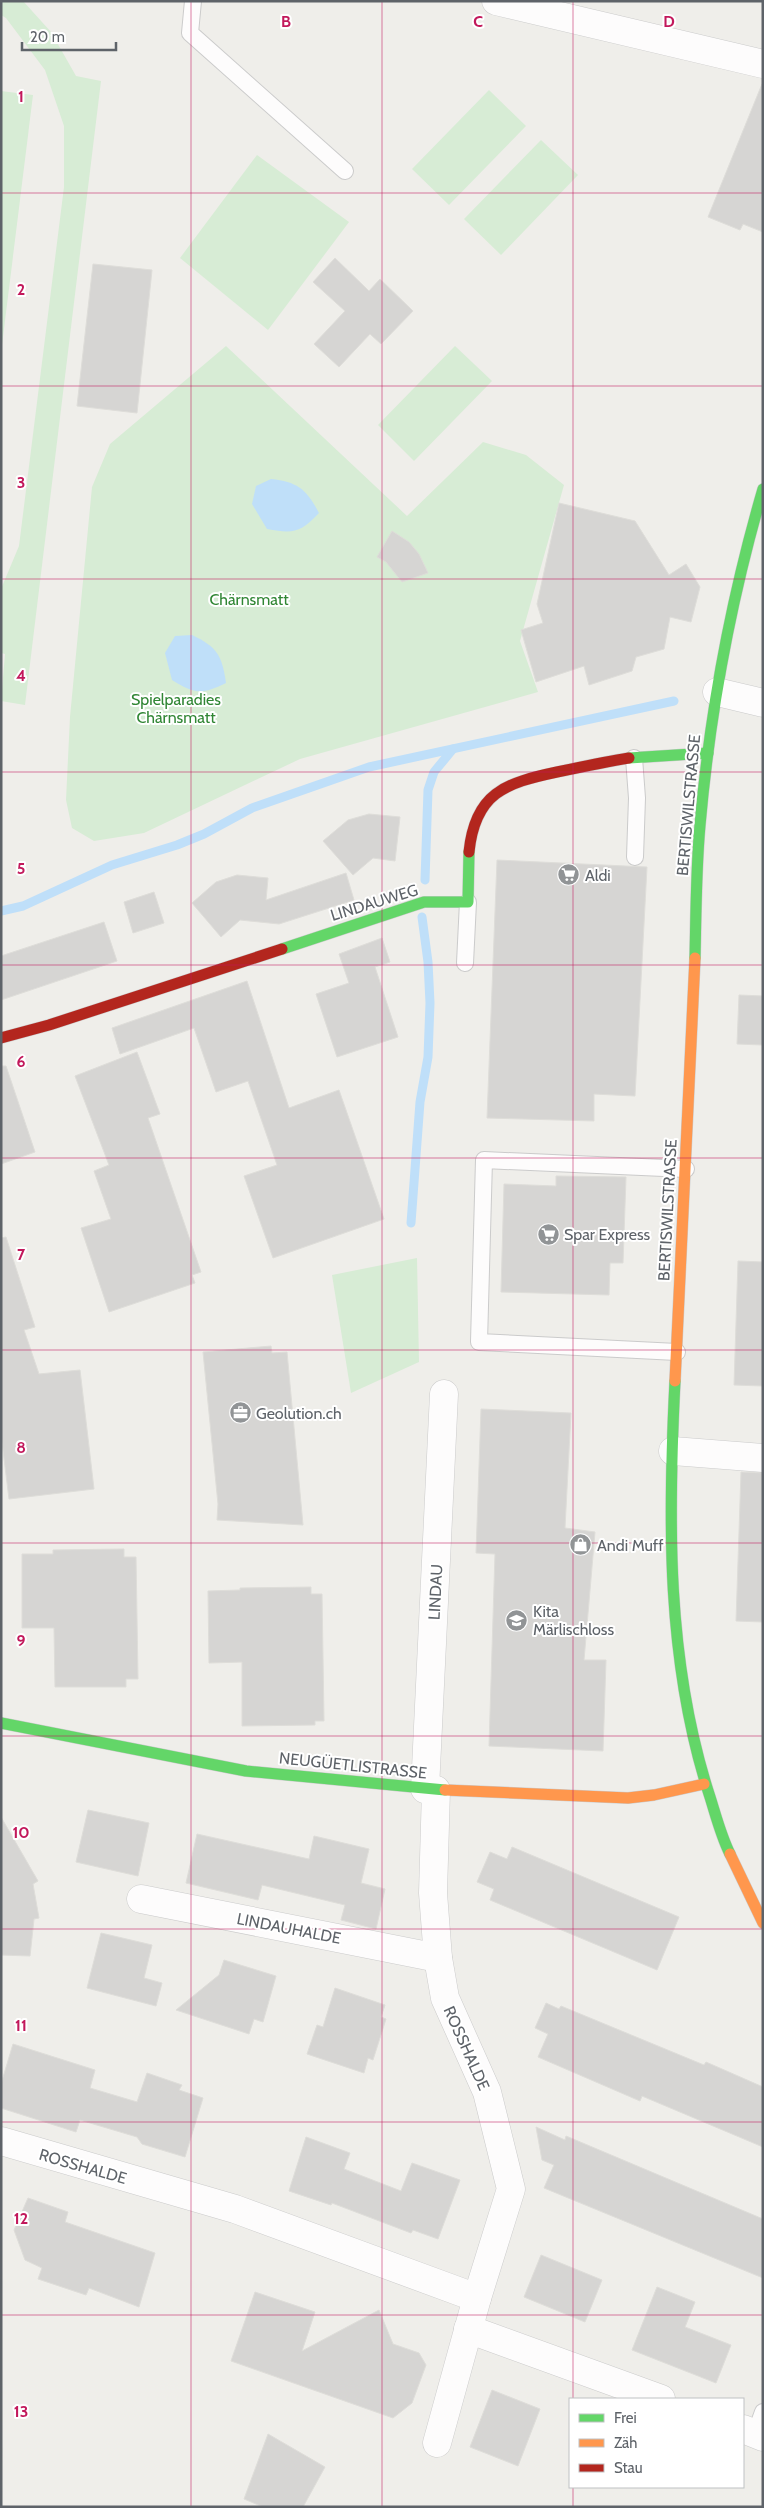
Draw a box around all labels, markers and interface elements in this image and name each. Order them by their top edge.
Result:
text: B [281,12,291,31]
text: C [473,12,483,31]
text: D [663,12,675,31]
scale bar [22,20,116,52]
text: 20 m [30,28,65,46]
text: 1 [18,87,24,106]
text: 2 [17,280,25,299]
text: 3 [17,473,25,492]
park label: Chärnsmatt [209,590,289,609]
text: 4 [16,666,26,685]
park label: Spielparadies Chärnsmatt [131,690,221,727]
street label: BERTISWILSTRASSE [673,733,704,877]
text: 5 [17,859,25,878]
supermarket icon: Aldi [557,863,581,887]
place label: Aldi [585,866,611,885]
street label: LINDAUWEG [328,880,420,925]
text: 6 [17,1052,26,1071]
street label: BERTISWILSTRASSE [654,1139,681,1281]
supermarket icon: Spar Express [536,1222,560,1246]
place label: Spar Express [564,1225,651,1244]
text: 7 [17,1245,26,1264]
office icon: Geolution.ch [228,1401,252,1425]
place label: Geolution.ch [256,1404,342,1423]
text: 8 [16,1438,26,1457]
shop icon: Andi Muff [569,1533,593,1557]
place label: Andi Muff [597,1536,664,1555]
street label: LINDAU [425,1564,446,1620]
place label: Kita Märlischloss [533,1602,614,1639]
school or university icon: Kita Märlischloss [505,1608,529,1632]
text: 9 [17,1631,26,1650]
street label: NEUGÜETLISTRASSE [278,1748,428,1783]
text: 10 [12,1823,30,1842]
street label: LINDAUHALDE [235,1909,343,1948]
street label: ROSSHALDE [439,2003,494,2093]
text: 11 [15,2016,27,2035]
street label: ROSSHALDE [37,2145,129,2188]
text: 12 [14,2209,28,2228]
legend [569,2398,744,2488]
text: 13 [14,2402,28,2421]
text: Frei [614,2409,637,2427]
text: Zäh [614,2434,637,2452]
text: Stau [614,2459,643,2477]

